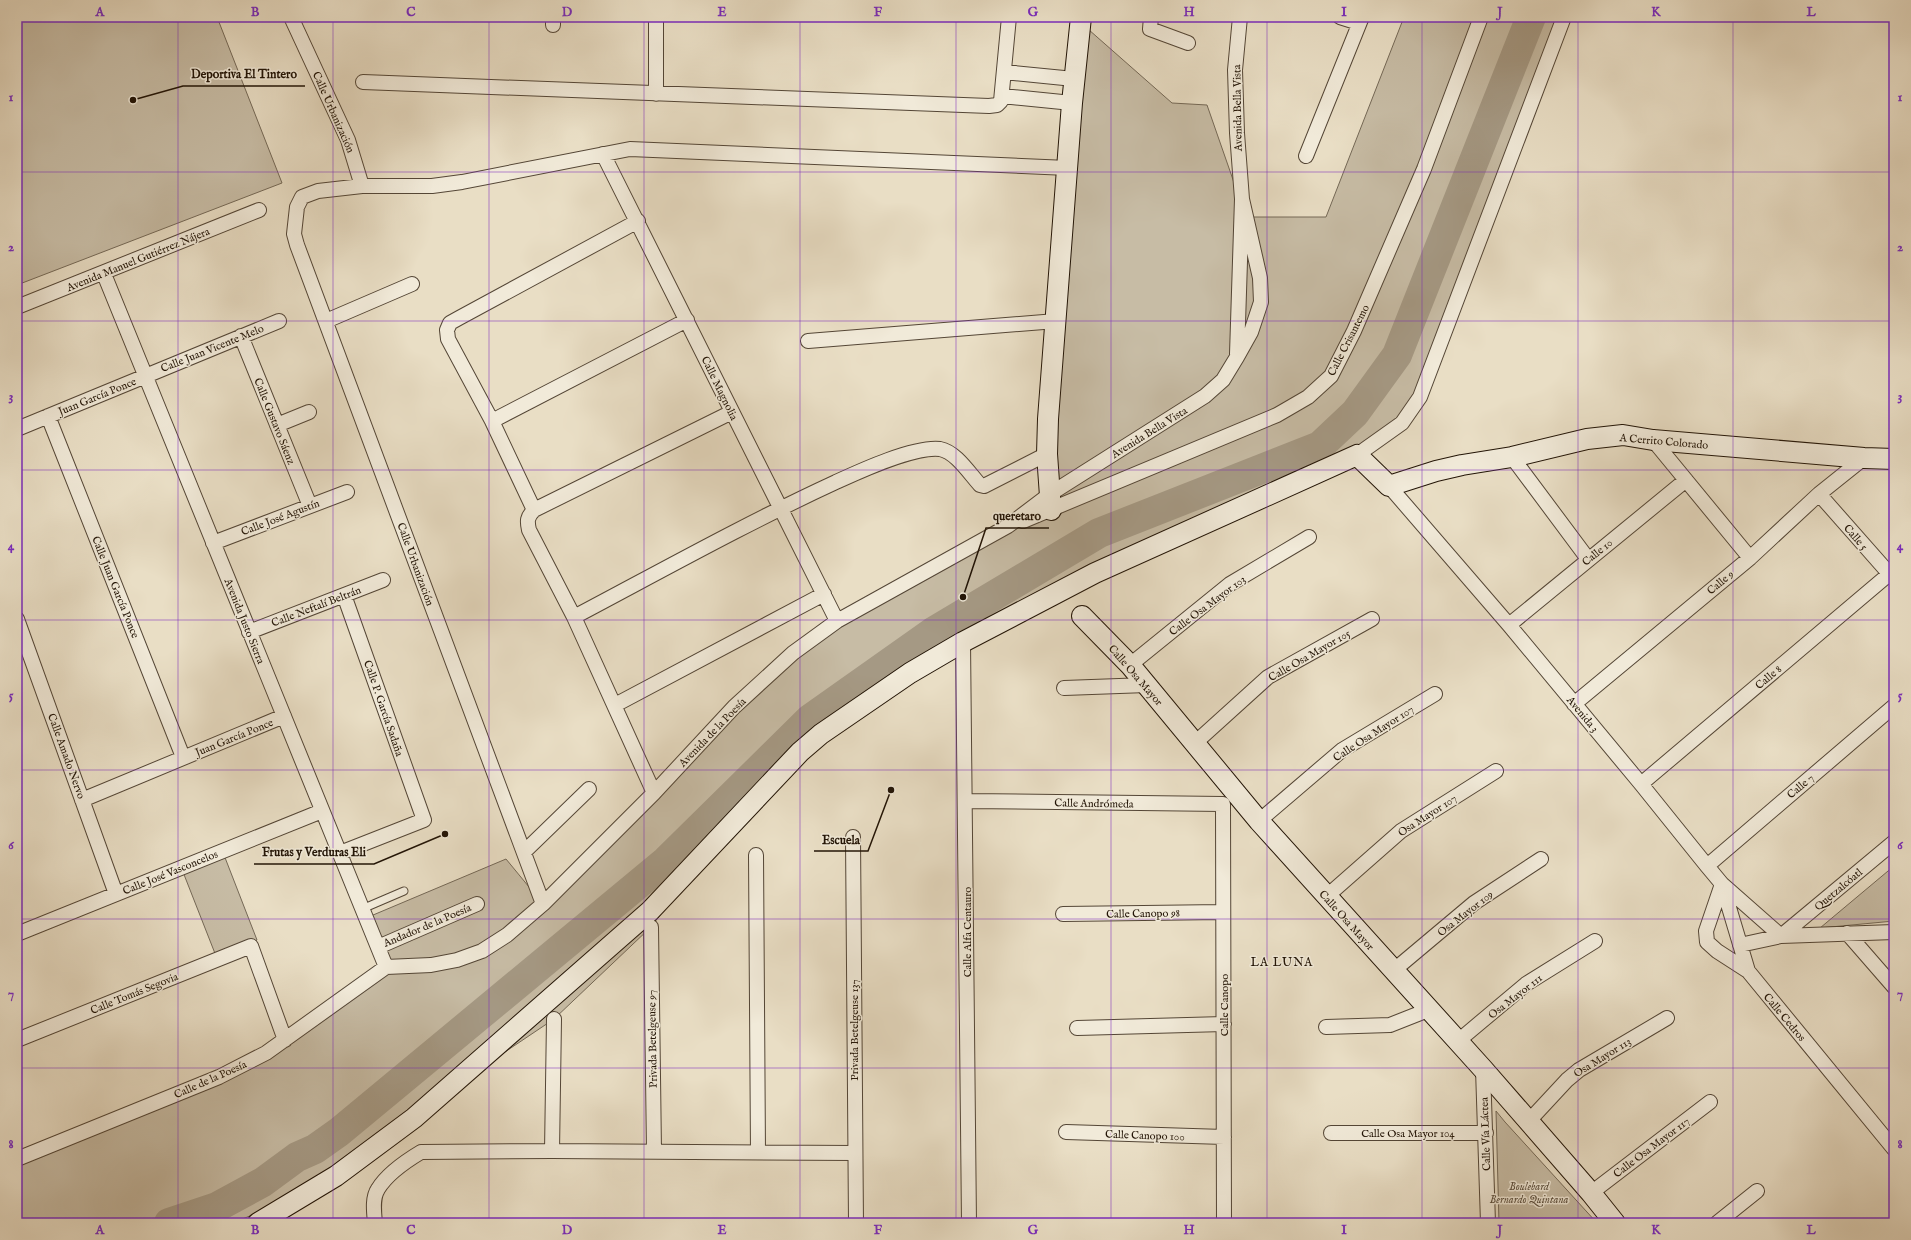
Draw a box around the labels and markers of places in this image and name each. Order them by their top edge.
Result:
callout: Deportiva El Tintero [183,62,305,86]
callout: queretaro [986,504,1049,528]
callout: Escuela [814,827,868,851]
callout: Frutas y Verduras Eli [254,840,374,864]

